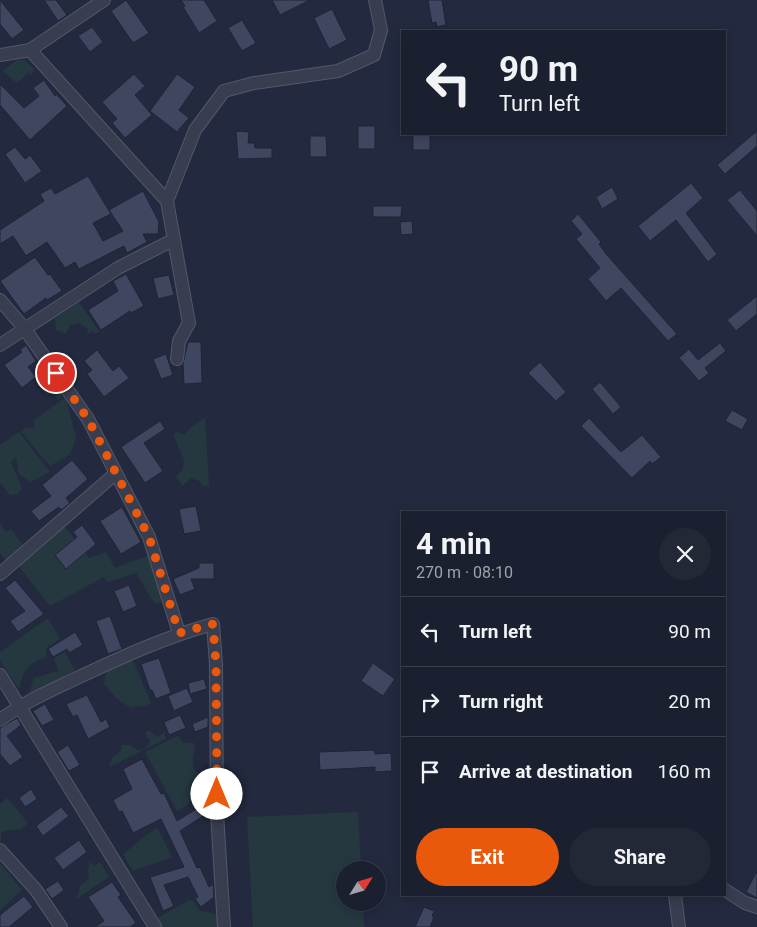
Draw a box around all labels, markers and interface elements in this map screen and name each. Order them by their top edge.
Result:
text: 90 m [499,49,578,90]
icon: left [416,50,481,115]
text: Turn left [499,91,580,116]
pin [35,352,77,394]
icon: arrive [42,359,70,387]
text: 4 min [416,526,491,561]
button: close [659,528,711,580]
text: 270 m · 08:10 [416,563,513,582]
icon: left [416,618,444,646]
text: Turn left [459,620,532,643]
text: 90 m [668,620,711,643]
icon: right [416,688,444,716]
text: Turn right [459,690,543,713]
text: 20 m [668,690,711,713]
icon: arrive [416,758,444,786]
text: Arrive at destination [459,760,632,783]
text: 160 m [658,760,711,783]
position arrow [190,767,242,819]
button: Exit [416,828,559,886]
button: Share [569,828,711,886]
north arrow [336,861,386,911]
map controls [336,861,386,911]

